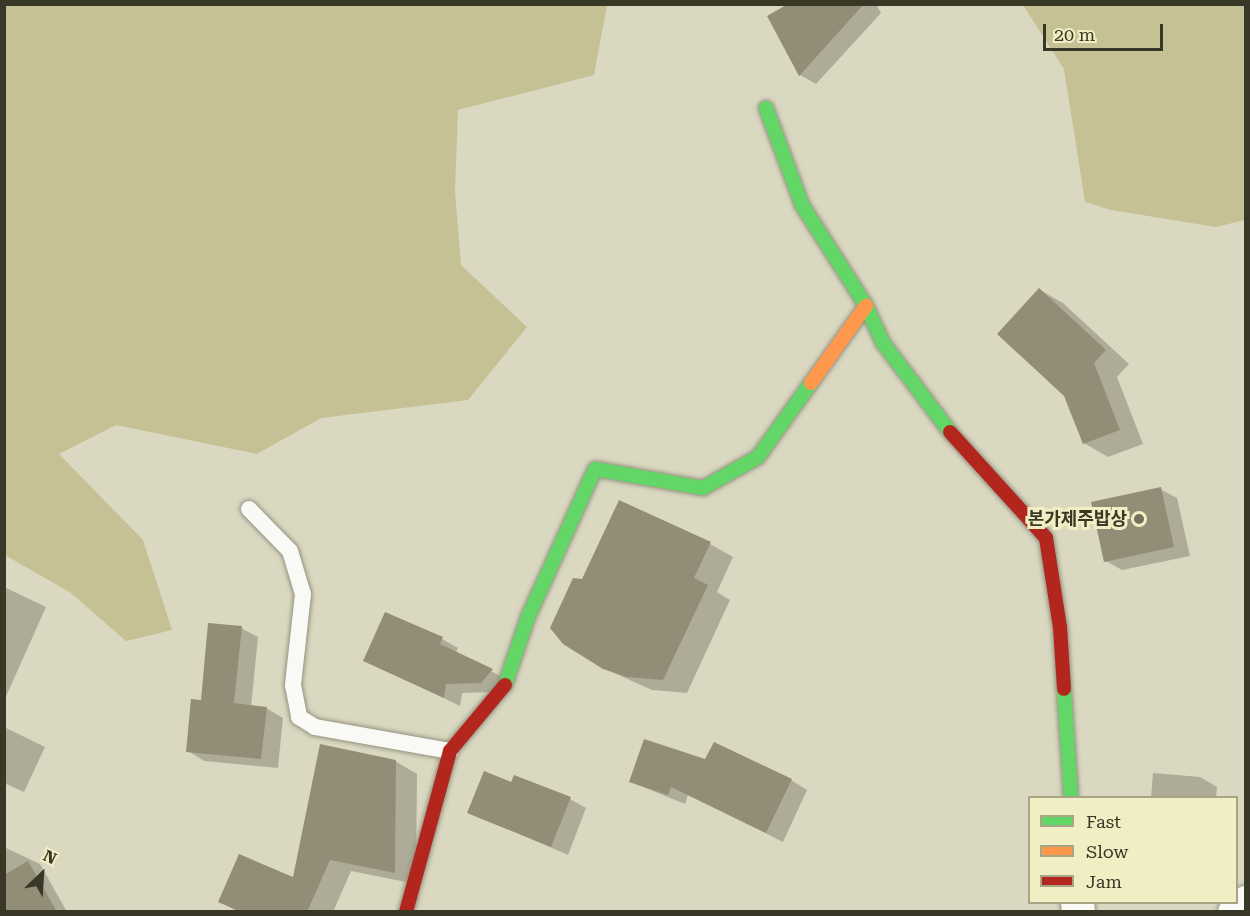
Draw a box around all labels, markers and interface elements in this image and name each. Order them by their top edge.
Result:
scale bar [1046,12,1166,50]
text: 20 m [1054,24,1095,45]
place label: 본가제주밥상 [1028,508,1127,530]
marker: 본가제주밥상 [1132,512,1146,526]
legend [1028,796,1238,904]
text: Fast [1086,811,1121,832]
text: Slow [1086,841,1128,862]
north arrow [12,844,72,904]
text: N [40,846,59,868]
text: Jam [1086,871,1122,892]

